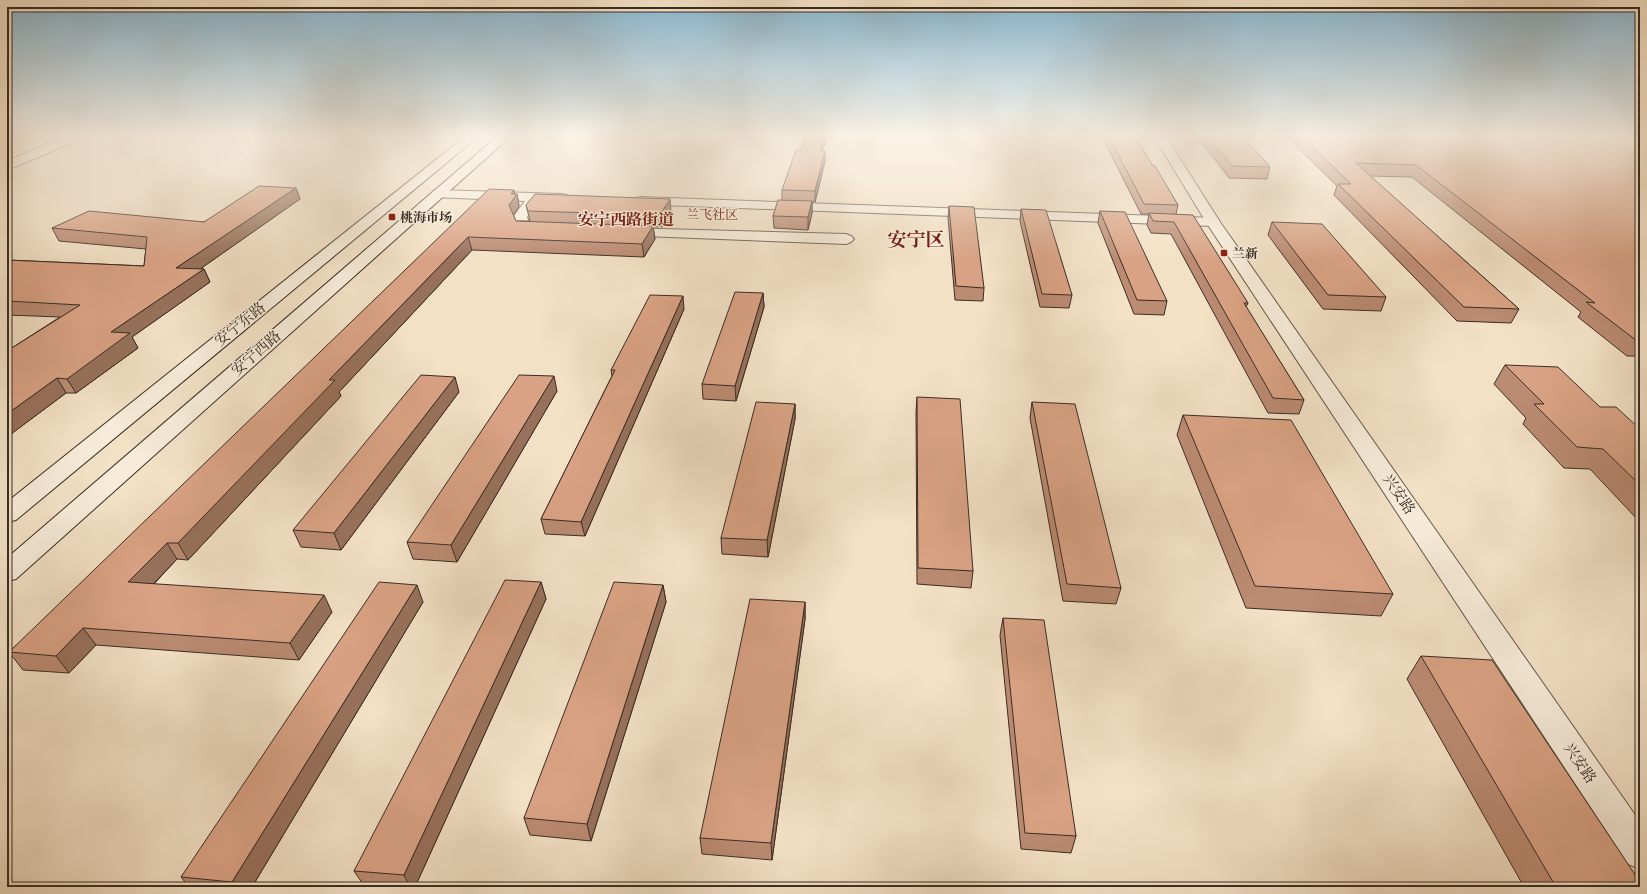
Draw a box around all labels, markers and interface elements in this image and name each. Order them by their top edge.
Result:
district label: 兰飞社区 [686,207,738,223]
place label: 桃海市场 [400,210,452,226]
district label: 安宁西路街道 [578,210,674,230]
marker: 桃海市场 [387,212,397,222]
district label: 安宁区 [887,228,945,252]
place label: 兰新 [1232,246,1258,262]
marker: 兰新 [1219,248,1229,258]
street label: 安宁东路 [211,298,270,351]
street label: 安宁西路 [227,327,285,380]
street label: 兴安路 [1378,470,1419,518]
street label: 兴安路 [1559,739,1600,787]

